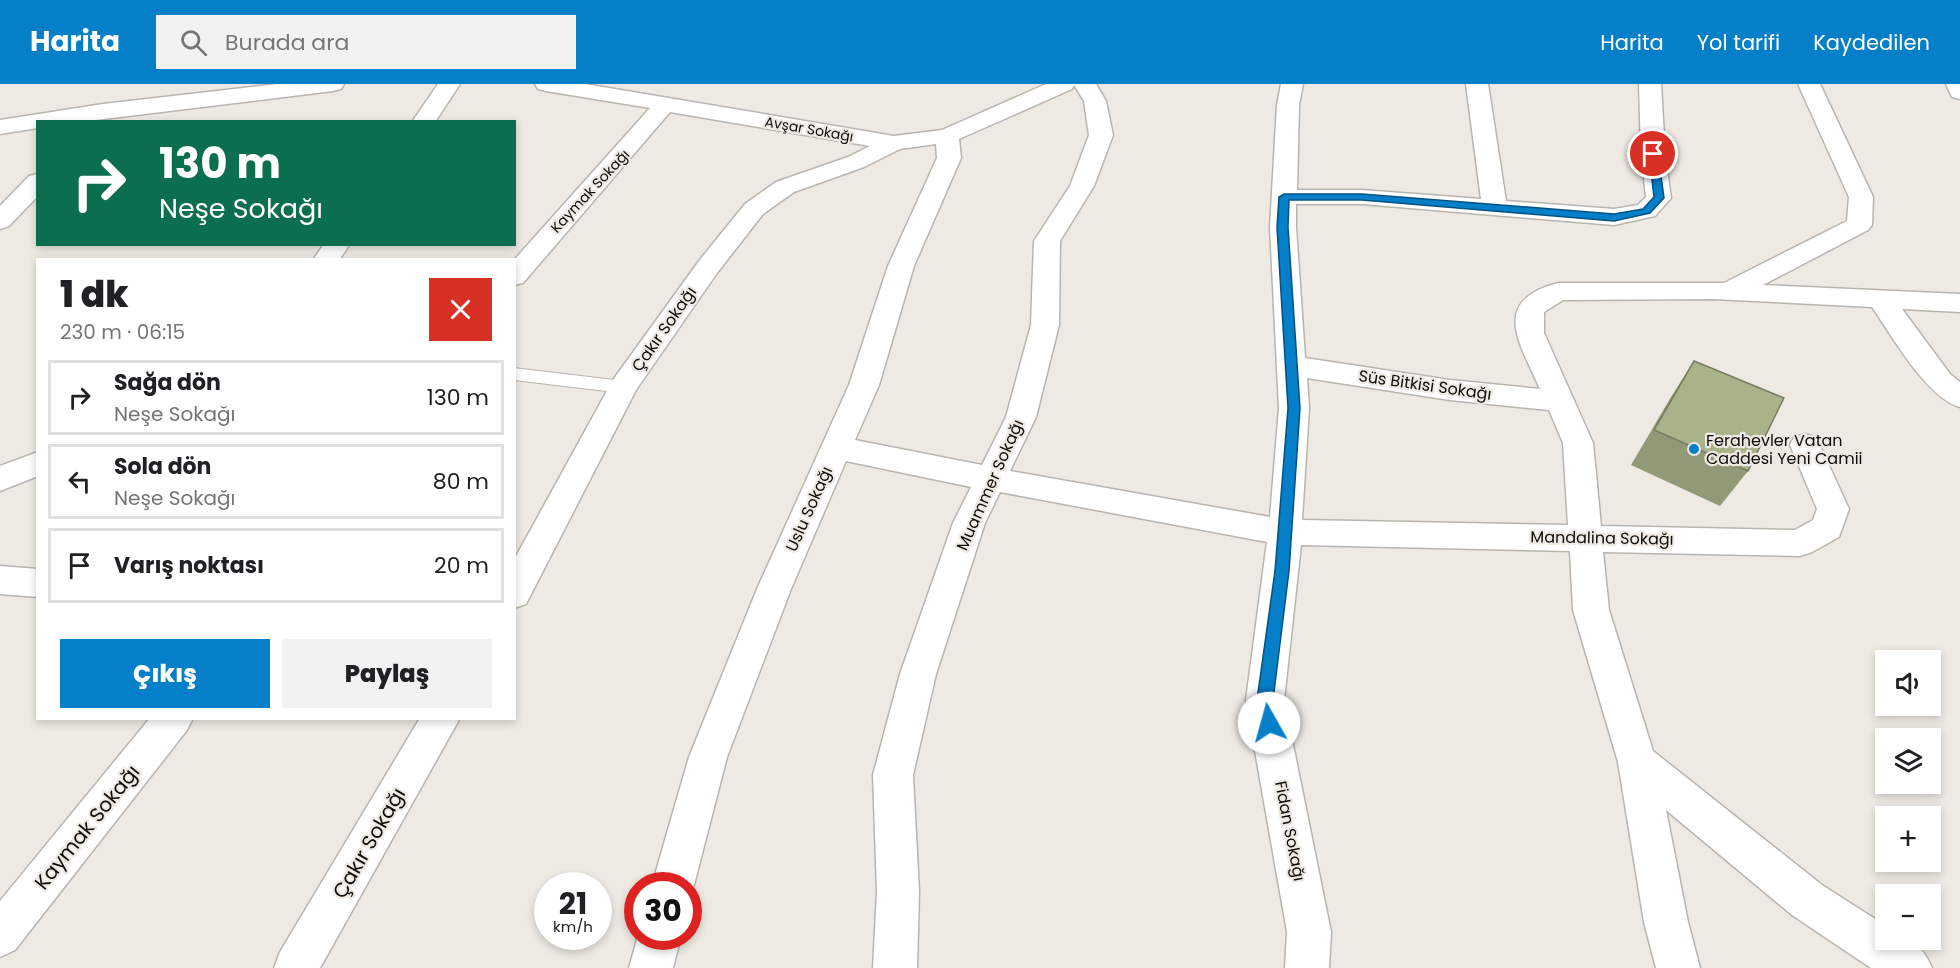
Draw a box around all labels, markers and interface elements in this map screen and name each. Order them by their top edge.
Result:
search box [156,15,576,69]
text: Harita [30,22,120,61]
icon: search [177,26,210,59]
text: Burada ara [225,27,349,58]
text: Harita [1600,28,1664,57]
text: Yol tarifi [1697,28,1780,57]
text: Kaydedilen [1813,28,1930,57]
street label: Avşar Sokağı [763,111,855,147]
pin [1627,128,1678,179]
text: 130 m [159,134,281,193]
icon: arrive [1636,137,1669,170]
icon: right [60,144,138,222]
street label: Kaymak Sokağı [546,145,634,237]
text: Neşe Sokağı [159,190,323,227]
text: 1 dk [60,269,129,320]
button: close [429,278,492,341]
street label: Çakır Sokağı [626,282,702,376]
text: 230 m · 06:15 [60,318,185,346]
street label: Süs Bitkisi Sokağı [1357,364,1493,406]
text: Sağa dön [114,367,221,398]
icon: right [63,381,96,414]
text: 130 m [427,382,489,413]
text: Neşe Sokağı [114,400,235,428]
street label: Muammer Sokağı [951,416,1029,554]
place label: Ferahevler Vatan Caddesi Yeni Camii [1706,429,1863,470]
marker: Ferahevler Vatan Caddesi Yeni Camii [1687,442,1701,456]
text: Sola dön [114,451,211,482]
street label: Uslu Sokağı [780,463,838,555]
icon: left [63,465,96,498]
text: 80 m [433,466,489,497]
text: Neşe Sokağı [114,484,235,512]
street label: Mandalina Sokağı [1530,525,1674,551]
icon: arrive [63,549,96,582]
text: Varış noktası [114,550,264,581]
text: 20 m [434,550,489,581]
button: Çıkış [60,639,270,708]
button: Paylaş [282,639,492,708]
map controls [1875,650,1941,950]
button: sound [1875,650,1941,716]
position arrow [1237,691,1301,755]
button: layers [1875,728,1941,794]
street label: Kaymak Sokağı [28,759,146,895]
street label: Fidan Sokağı [1269,779,1311,883]
street label: Çakır Sokağı [326,782,412,904]
button: + [1875,806,1941,872]
speed limit sign: 30 [624,872,702,950]
text: 21 [559,882,587,925]
button: − [1875,884,1941,950]
text: km/h [553,916,593,937]

